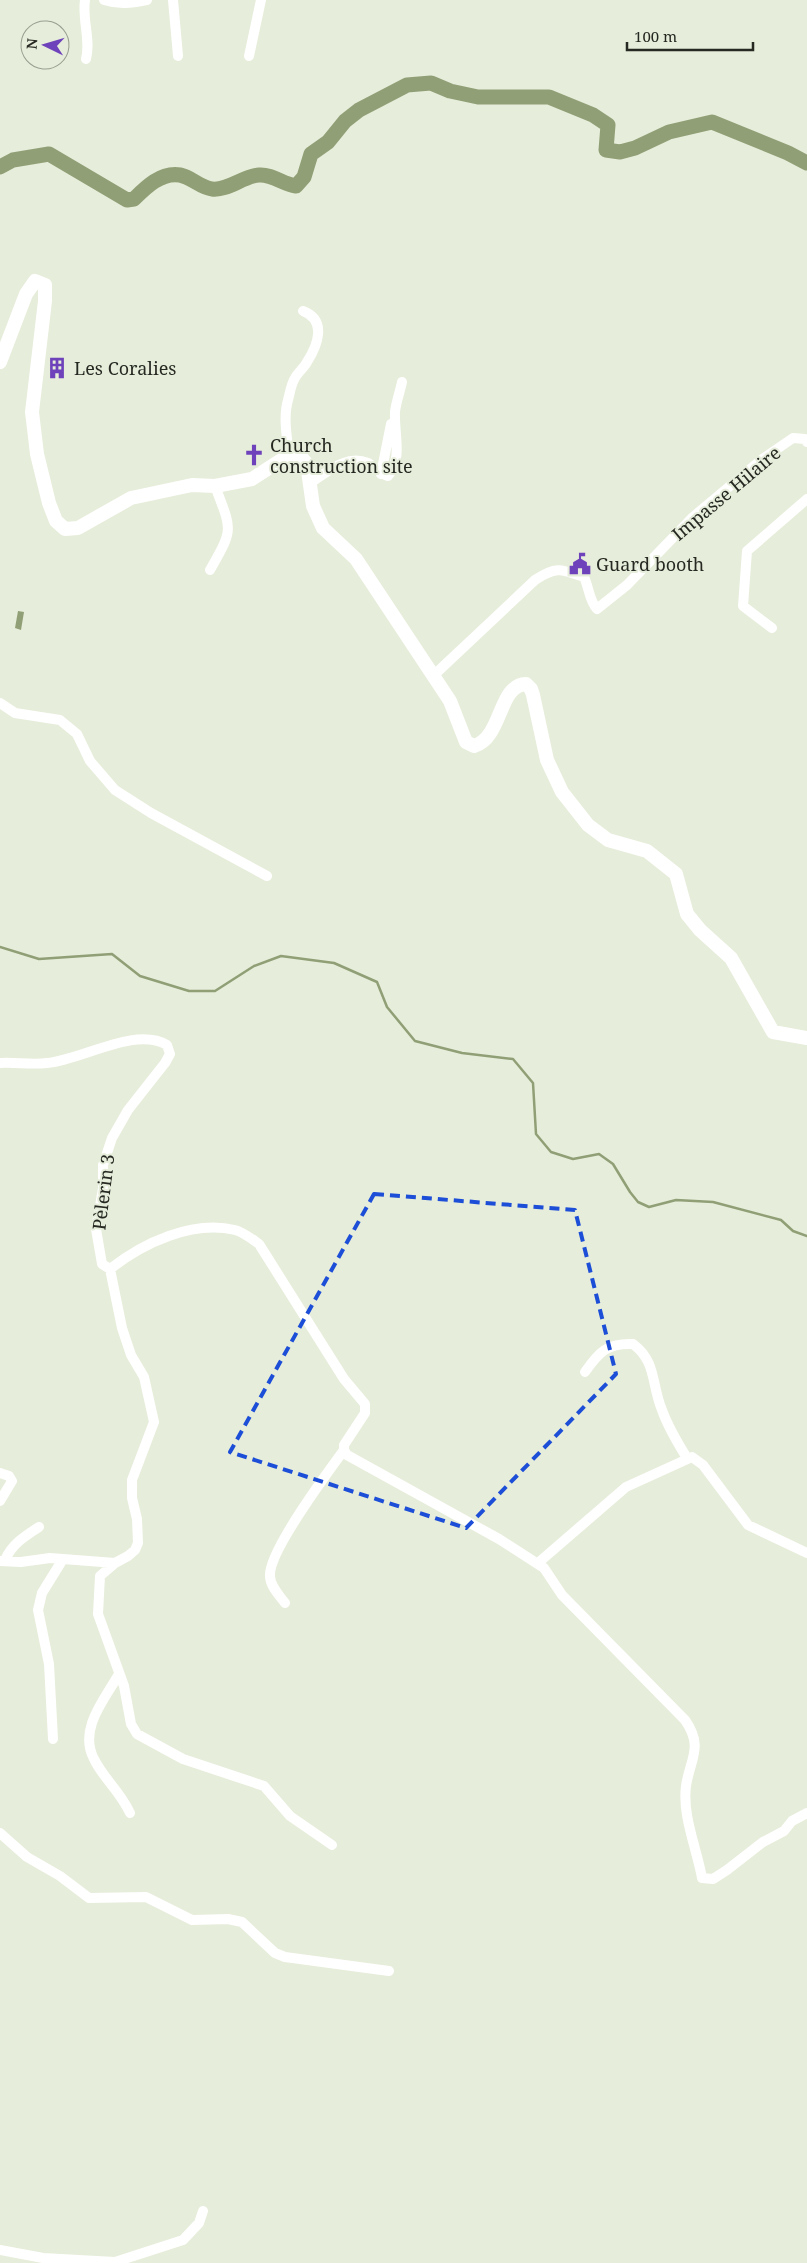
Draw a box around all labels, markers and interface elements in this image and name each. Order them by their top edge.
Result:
north arrow [20,20,70,70]
scale bar [627,20,753,52]
text: 100 m [634,26,677,46]
text: N [22,37,41,50]
building icon: Les Coralies [44,355,70,381]
place label: Les Coralies [74,356,176,380]
place label: Church construction site [270,433,413,478]
street label: Impasse Hilaire [667,440,785,546]
church icon: Church construction site [241,442,267,468]
public building icon: Guard booth [567,551,593,577]
place label: Guard booth [596,552,704,576]
street label: Pèlerin 3 [86,1153,120,1231]

